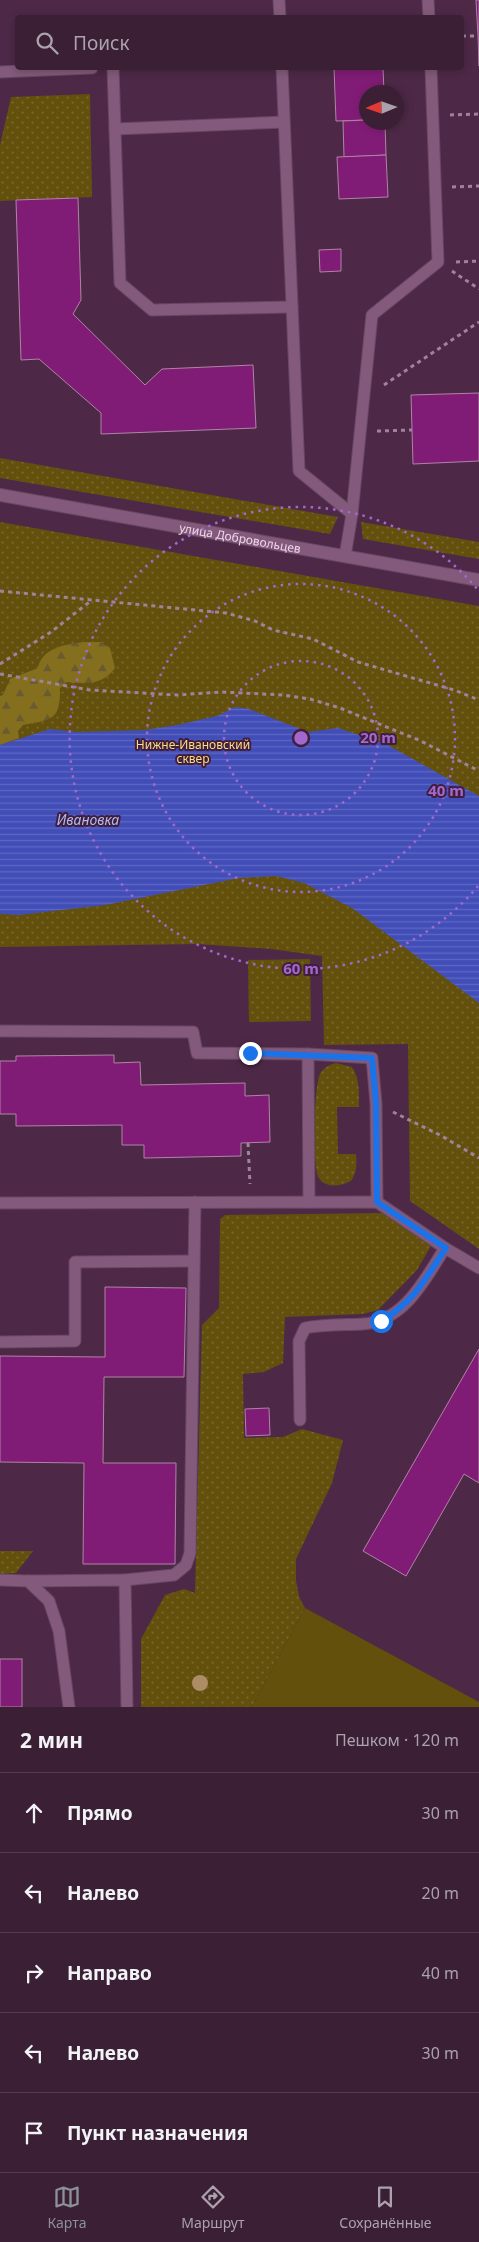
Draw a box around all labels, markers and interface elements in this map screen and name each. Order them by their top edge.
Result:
search box [15,15,464,70]
icon: search [33,29,61,57]
text: Поиск [73,30,129,56]
north arrow [359,85,404,130]
street label: улица Добровольцев [178,519,302,557]
text: 20 m [360,727,396,747]
centre of rings [292,729,310,747]
park label: Нижне-Ивановский сквер [136,736,250,767]
text: 40 m [428,780,464,800]
water label: Ивановка [57,810,119,829]
text: 60 m [283,958,319,978]
route end [239,1042,262,1065]
route start [370,1310,393,1333]
text: 2 мин [20,1726,83,1754]
text: Пешком · 120 m [335,1729,459,1751]
icon: ahead [20,1799,48,1827]
text: Прямо [67,1800,133,1826]
text: 30 m [422,1802,459,1824]
icon: left [20,1879,48,1907]
text: Налево [67,1880,139,1906]
text: 20 m [422,1882,459,1904]
icon: right [20,1959,48,1987]
text: Направо [67,1960,152,1986]
text: 40 m [422,1962,459,1984]
icon: left [20,2039,48,2067]
text: Налево [67,2040,139,2066]
text: 30 m [422,2042,459,2064]
icon: arrive [20,2119,48,2147]
text: Пункт назначения [67,2120,248,2146]
tab: Карта [47,2183,86,2232]
tab: Маршрут [181,2183,245,2232]
tab: Сохранённые [339,2183,432,2232]

